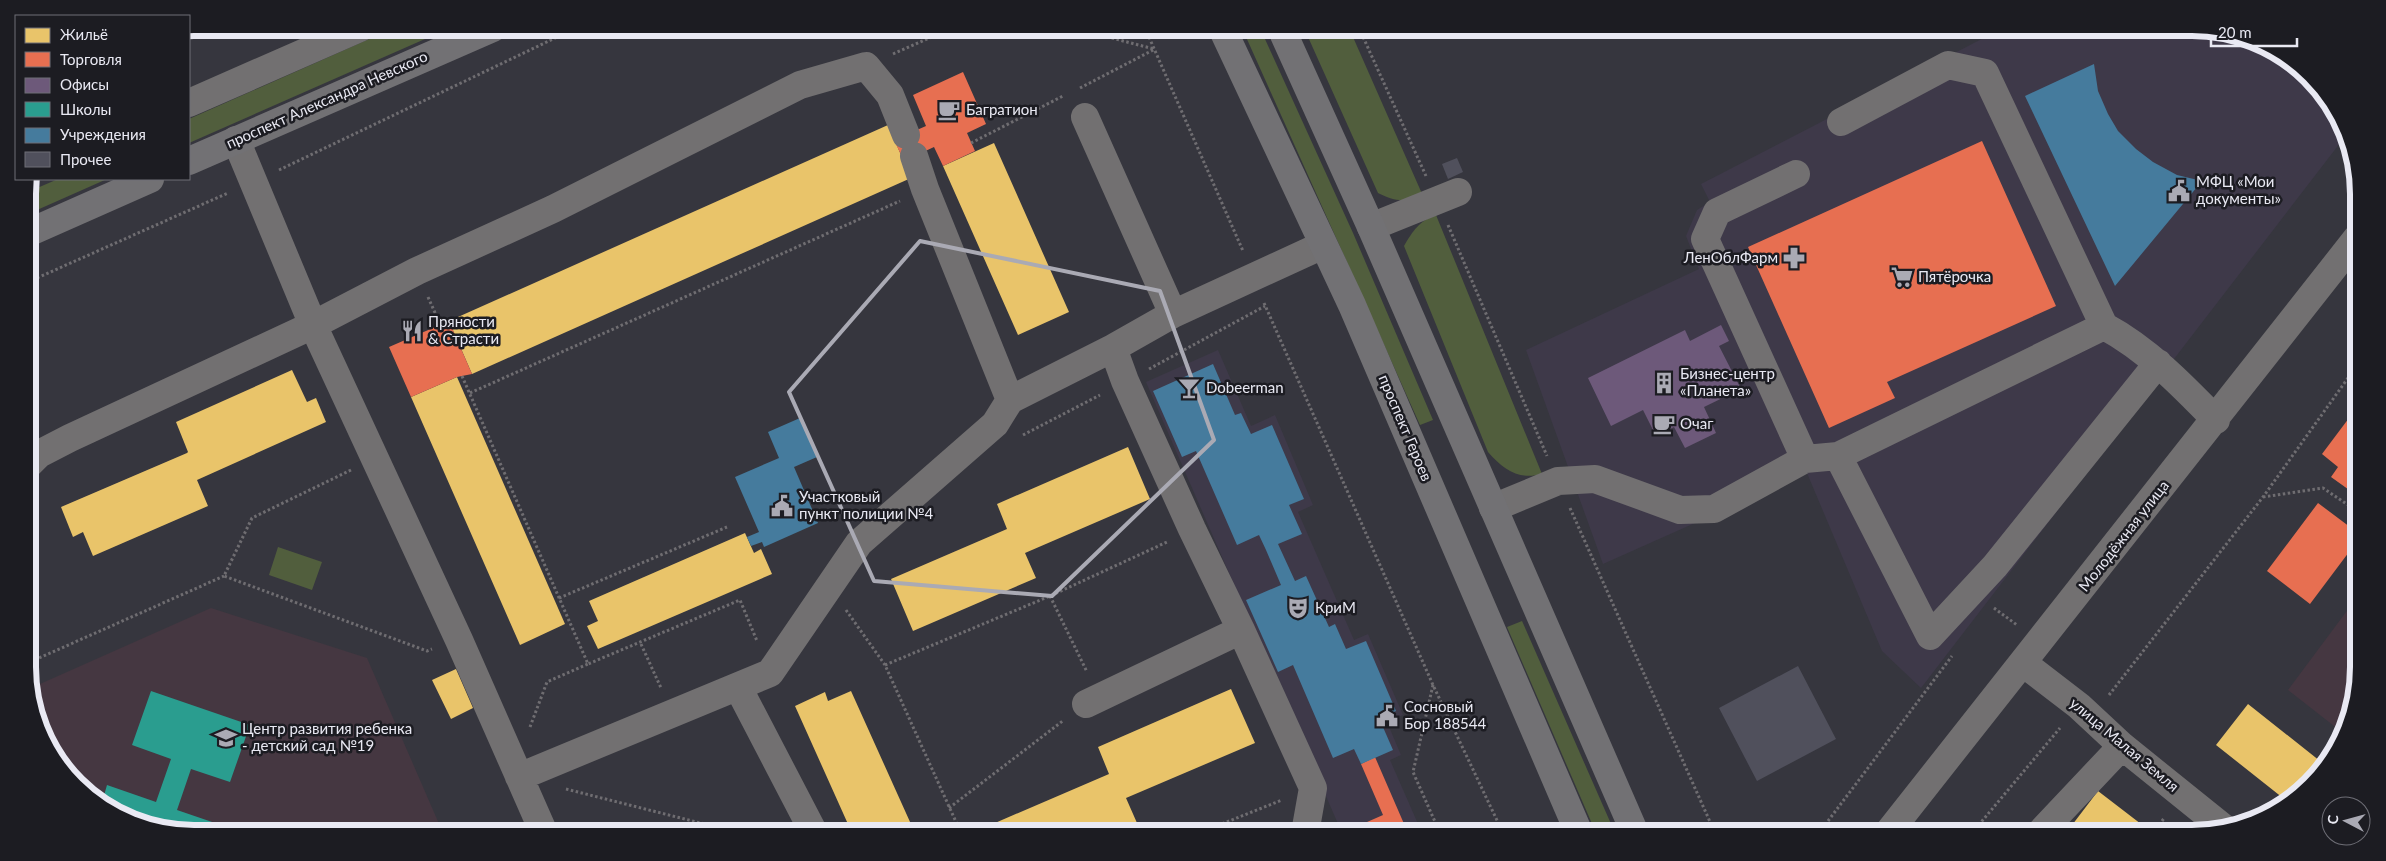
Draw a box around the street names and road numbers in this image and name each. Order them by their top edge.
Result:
street label: проспект Александра Невского [223,46,430,152]
street label: проспект Героев [1375,372,1436,483]
street label: Молодёжная улица [2074,476,2172,594]
street label: улица Малая Земля [2067,693,2183,795]

